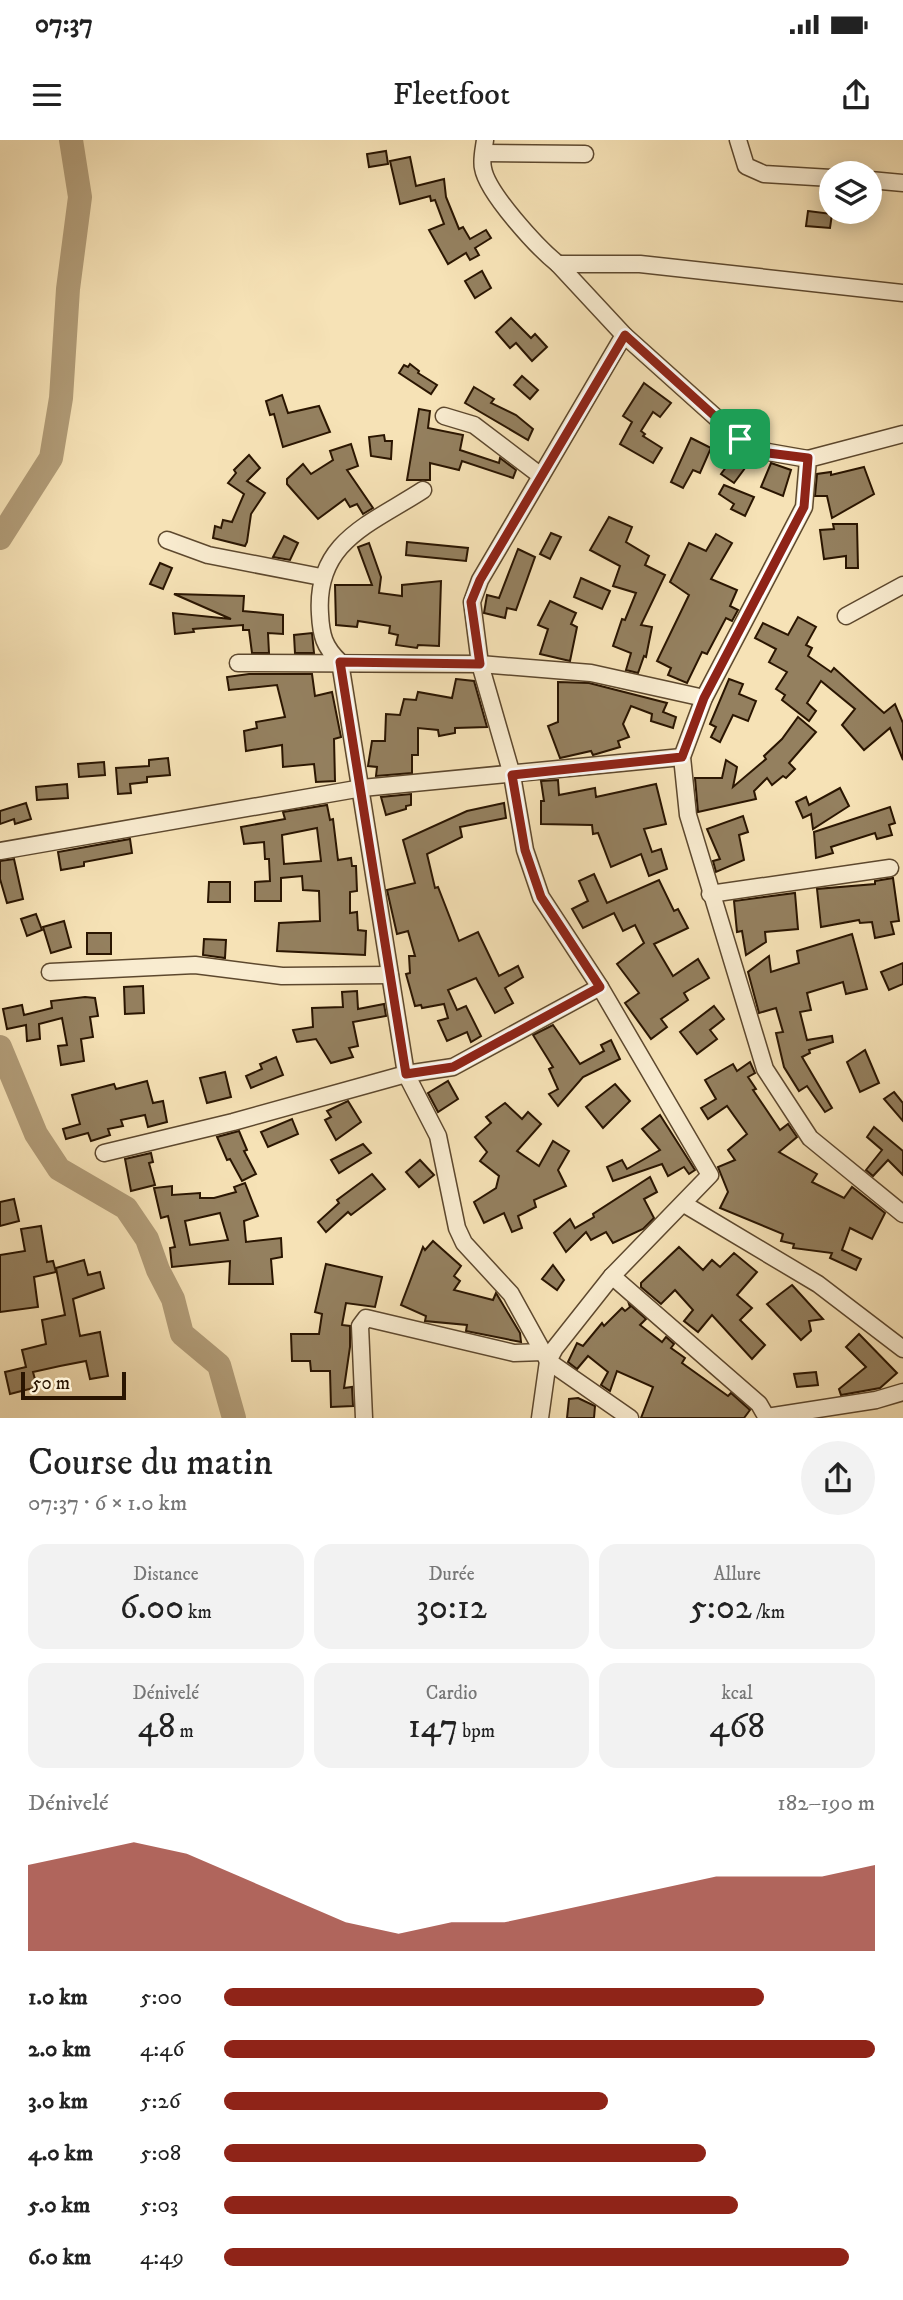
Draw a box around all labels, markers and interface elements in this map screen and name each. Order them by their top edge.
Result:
text: 07:37 [35,8,93,41]
text: Fleetfoot [393,75,510,115]
icon: menu [28,76,66,114]
icon: share [837,76,875,114]
map controls [819,161,882,224]
button: layers [819,161,882,224]
pin [710,409,770,469]
icon: arrive [721,420,759,458]
scale bar [21,1369,126,1401]
text: 50 m [32,1372,70,1395]
text: Course du matin [28,1439,273,1487]
button: share [801,1441,875,1515]
text: 07:37 · 6 × 1.0 km [28,1489,187,1518]
text: Distance [133,1563,199,1586]
text: Durée [428,1563,475,1586]
text: Allure [713,1563,761,1586]
text: 6.00 [120,1586,184,1630]
text: 30:12 [416,1586,487,1630]
text: 5:02 [689,1586,752,1630]
text: km [184,1601,212,1624]
text: /km [752,1601,785,1624]
text: Dénivelé [133,1682,199,1705]
text: Cardio [426,1682,477,1705]
text: kcal [722,1682,753,1705]
text: 48 [138,1705,175,1749]
text: 147 [408,1705,458,1749]
text: 468 [709,1705,765,1749]
text: m [175,1720,194,1743]
text: bpm [458,1720,495,1743]
text: Dénivelé [28,1789,109,1818]
text: 182–190 m [777,1789,875,1818]
text: 1.0 km [28,1983,88,2012]
text: 5:00 [140,1983,182,2012]
text: 2.0 km [28,2035,91,2064]
text: 4:46 [140,2035,184,2064]
text: 3.0 km [28,2087,88,2116]
text: 5:26 [140,2087,181,2116]
text: 4.0 km [28,2139,93,2168]
text: 5:08 [140,2139,181,2168]
text: 5.0 km [28,2191,90,2220]
text: 5:03 [140,2191,178,2220]
text: 6.0 km [28,2243,91,2272]
text: 4:49 [140,2243,184,2272]

